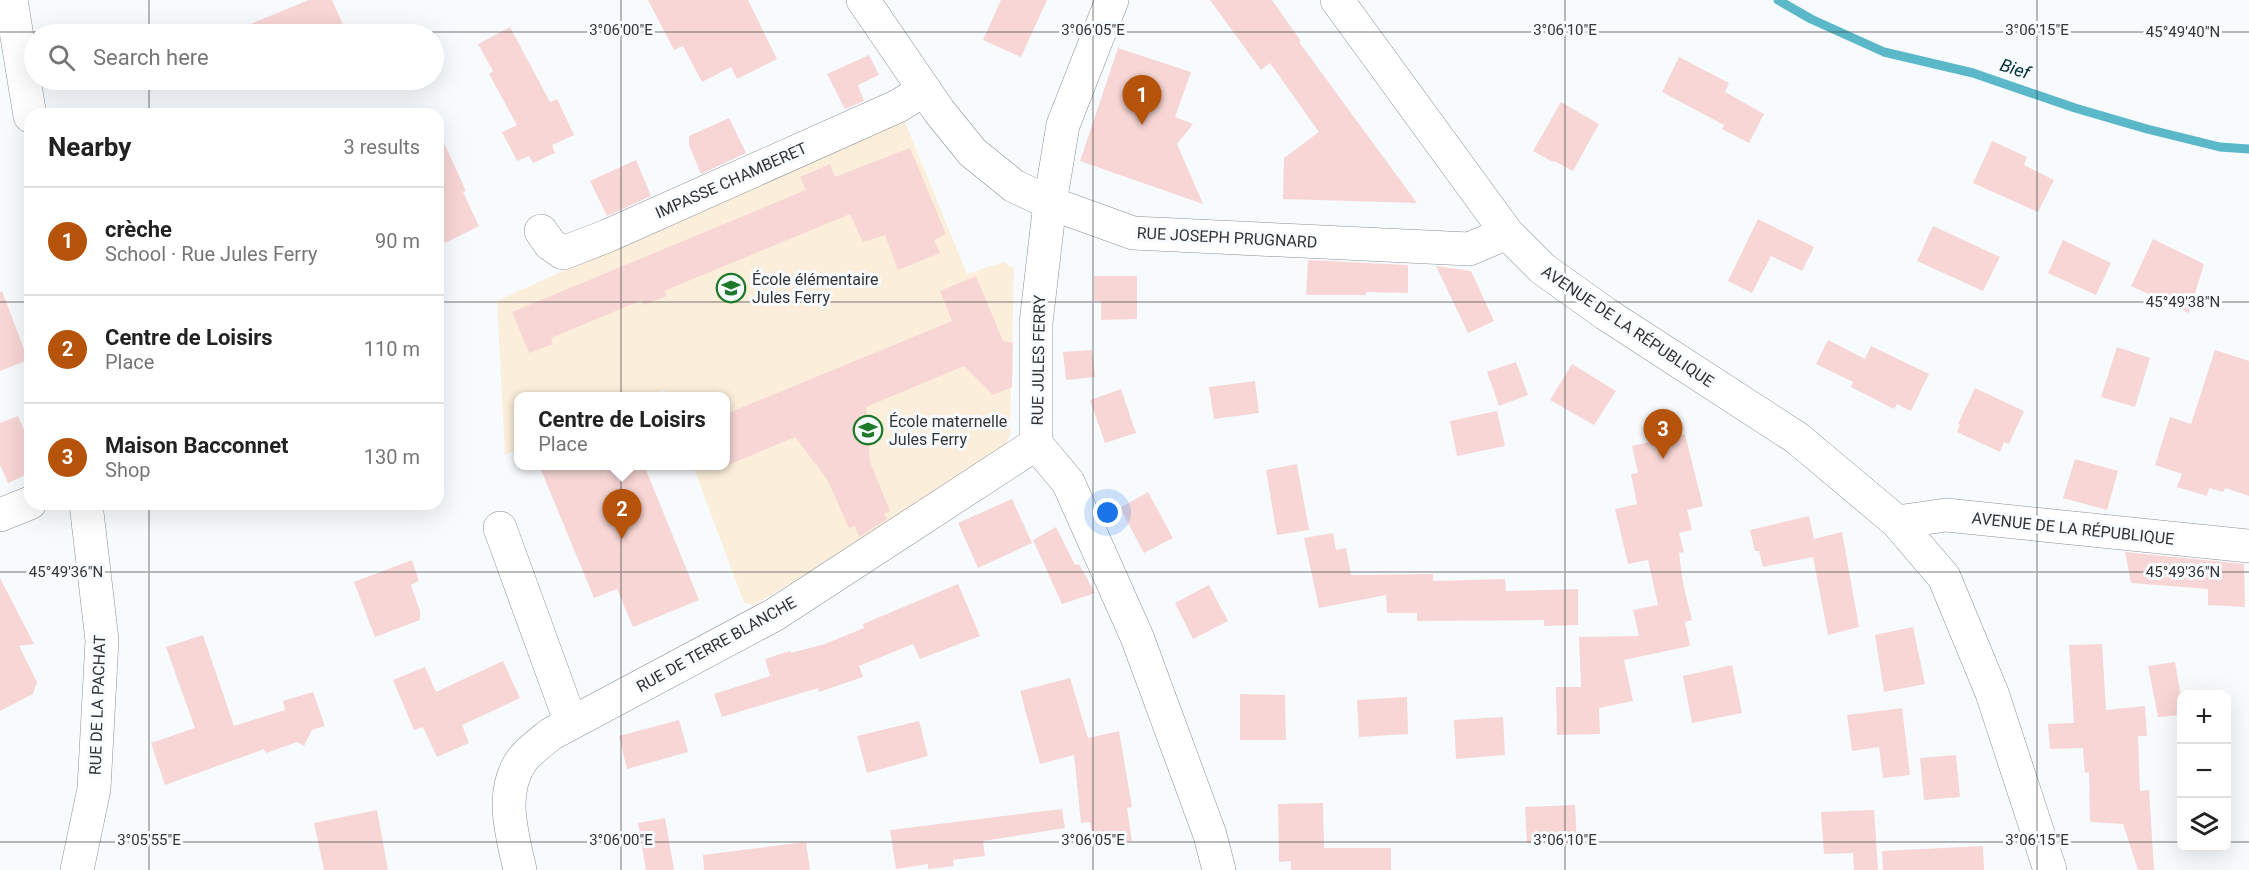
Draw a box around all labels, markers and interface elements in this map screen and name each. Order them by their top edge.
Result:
text: 3°06'00"E [589,21,653,39]
text: 3°06'05"E [1061,21,1125,39]
text: 3°06'10"E [1533,21,1597,39]
text: 3°06'15"E [2005,21,2069,39]
text: 45°49'40"N [2146,23,2220,41]
search box [24,24,444,90]
icon: search [45,41,78,74]
text: Search here [93,45,209,70]
water label: Bief [1997,54,2035,84]
pin: 1 [1122,76,1162,125]
text: Nearby [48,132,131,162]
text: 3 results [344,135,420,159]
street label: IMPASSE CHAMBERET [652,138,810,222]
text: crèche [105,217,172,242]
street label: RUE JOSEPH PRUGNARD [1136,223,1318,252]
text: 1 [62,229,73,253]
text: 90 m [375,229,420,253]
text: School · Rue Jules Ferry [105,242,318,266]
street label: AVENUE DE LA RÉPUBLIQUE [1538,262,1717,391]
place label: École élémentaire Jules Ferry [752,270,879,307]
school or university icon: École élémentaire Jules Ferry [715,272,747,304]
text: 45°49'38"N [2146,293,2220,311]
street label: RUE JULES FERRY [1028,294,1049,425]
text: Centre de Loisirs [105,325,273,350]
text: 2 [62,337,73,361]
text: 110 m [364,337,420,361]
text: Place [105,350,154,374]
popup [514,392,730,470]
text: Centre de Loisirs [538,407,706,432]
pin: 3 [1644,410,1682,459]
place label: École maternelle Jules Ferry [889,412,1007,449]
school or university icon: École maternelle Jules Ferry [852,414,884,446]
text: Place [538,432,588,456]
text: Maison Bacconnet [105,433,289,458]
text: 3 [62,445,73,469]
text: 130 m [364,445,420,469]
text: Shop [105,458,151,482]
pin: 2 [602,490,642,539]
your location [1093,498,1122,527]
street label: AVENUE DE LA RÉPUBLIQUE [1971,508,2175,549]
text: 45°49'36"N [29,563,103,581]
text: 45°49'36"N [2146,563,2220,581]
street label: RUE DE TERRE BLANCHE [633,593,799,696]
street label: RUE DE LA PACHAT [86,634,109,775]
map controls [2177,690,2231,852]
button: + [2177,690,2231,744]
button: − [2177,744,2231,798]
button: layers [2177,798,2231,852]
text: 3°05'55"E [117,831,181,849]
text: 3°06'00"E [589,831,653,849]
text: 3°06'05"E [1061,831,1125,849]
text: 3°06'10"E [1533,831,1597,849]
text: 3°06'15"E [2005,831,2069,849]

